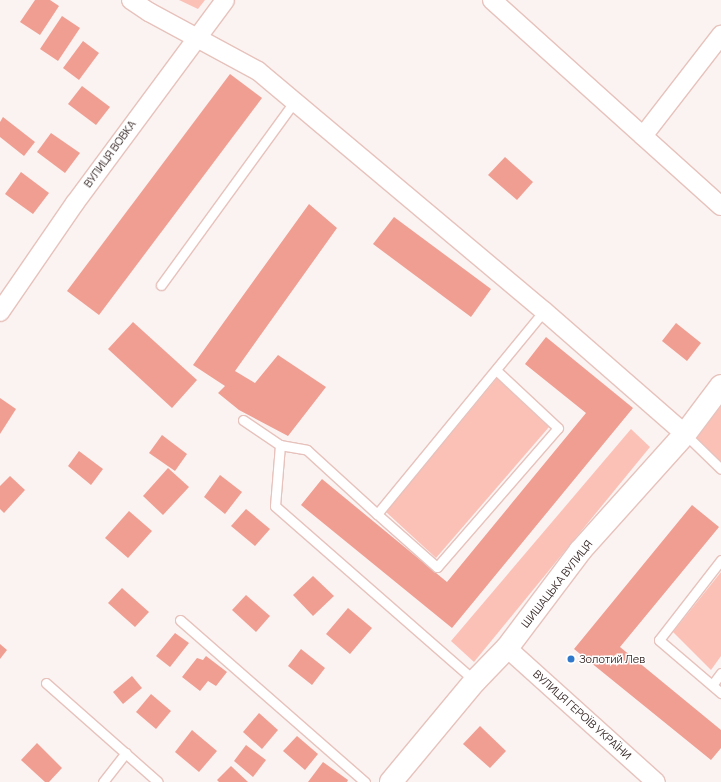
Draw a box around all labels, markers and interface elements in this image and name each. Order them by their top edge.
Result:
street label: ВУЛИЦЯ ВОВКА [81,118,139,190]
street label: ШИШАЦЬКА ВУЛИЦЯ [519,538,595,630]
place label: Золотий Лев [579,652,645,666]
marker: Золотий Лев [566,654,576,664]
street label: ВУЛИЦЯ ГЕРОЇВ УКРАЇНИ [530,667,634,763]

